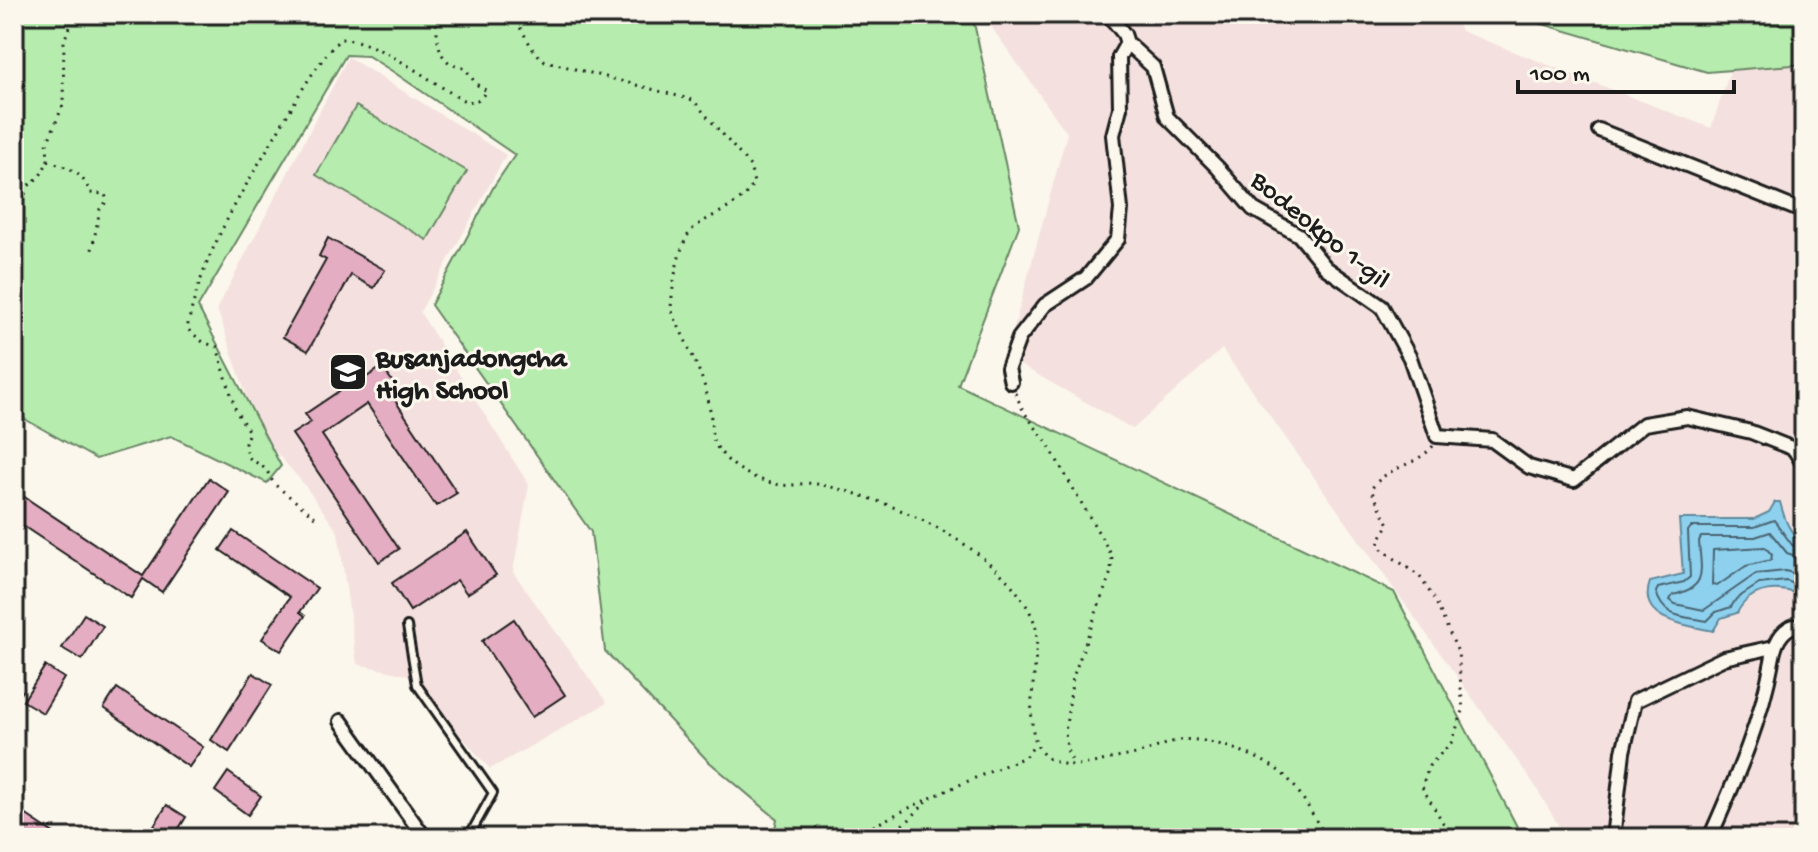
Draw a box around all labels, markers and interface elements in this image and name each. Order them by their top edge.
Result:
scale bar [1518,44,1734,94]
text: 100 m [1529,61,1590,90]
street label: Bodeokpo 1-gil [1242,165,1396,298]
place label: Busanjadongcha High School [375,344,568,409]
school or university icon: Busanjadongcha High School [327,351,369,393]

